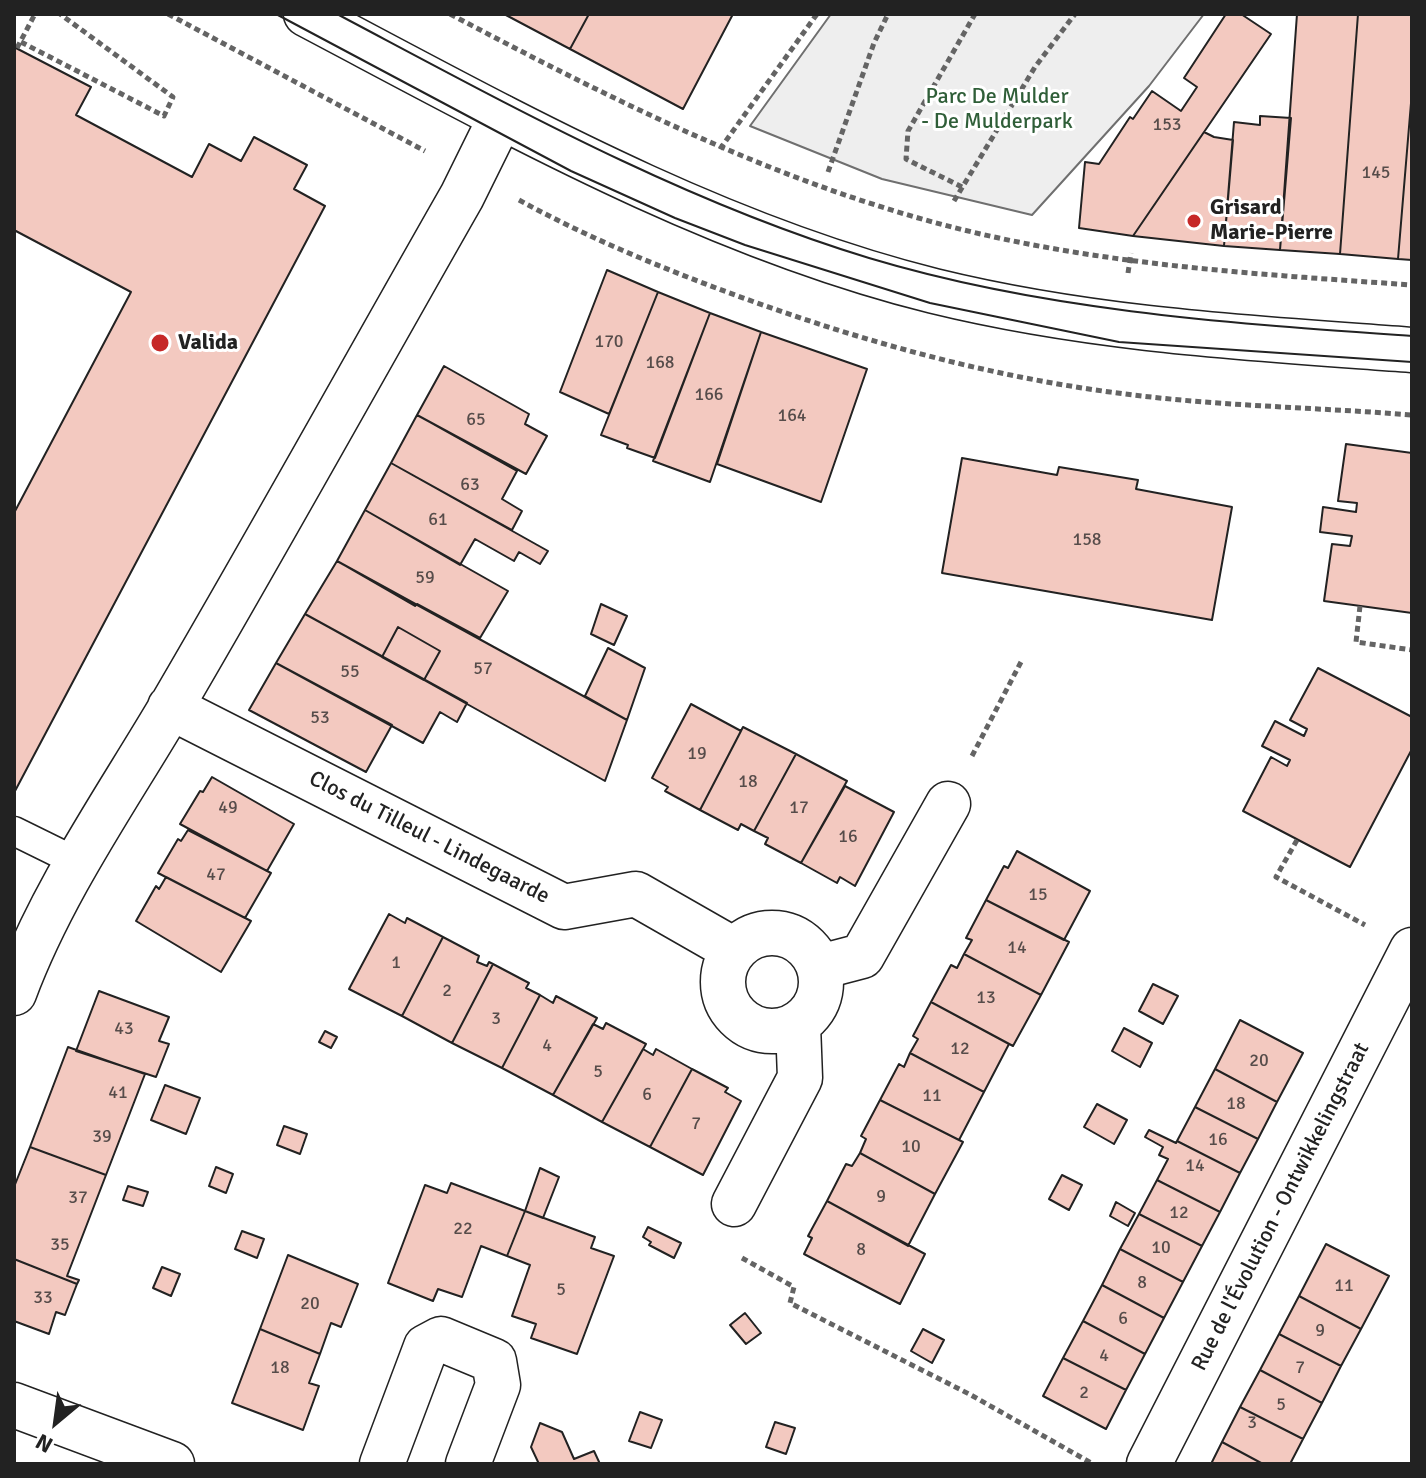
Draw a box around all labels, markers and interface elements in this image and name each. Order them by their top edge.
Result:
park label: Parc De Mulder - De Mulderpark [921,84,1073,136]
house number: 153 [1152,114,1182,136]
house number: 145 [1361,162,1391,184]
place label: Grisard Marie-Pierre [1210,195,1333,246]
marker: Grisard Marie-Pierre [1185,212,1203,230]
place label: Valida [178,330,238,356]
house number: 170 [594,331,624,353]
marker: Valida [149,332,171,354]
house number: 168 [645,352,675,374]
house number: 166 [694,384,724,406]
house number: 164 [777,405,807,427]
house number: 65 [466,409,486,431]
house number: 63 [460,474,480,496]
house number: 61 [428,509,448,531]
house number: 158 [1072,529,1102,551]
house number: 59 [415,567,435,589]
house number: 57 [473,658,493,680]
house number: 55 [340,661,360,683]
house number: 53 [310,707,330,729]
house number: 19 [687,743,707,765]
street label: Clos du Tilleul - Lindegaarde [304,766,554,910]
house number: 18 [738,771,758,793]
house number: 49 [218,797,238,819]
house number: 17 [789,797,809,819]
house number: 16 [838,826,858,848]
house number: 47 [206,864,226,886]
house number: 15 [1028,884,1048,906]
house number: 14 [1007,937,1027,959]
house number: 1 [391,952,401,974]
house number: 2 [442,980,452,1002]
house number: 13 [976,987,996,1009]
house number: 3 [491,1008,501,1030]
house number: 43 [114,1018,134,1040]
house number: 4 [542,1035,552,1057]
house number: 12 [950,1038,970,1060]
street label: Rue de l'Évolution - Ontwikkelingstraat [1186,1039,1376,1375]
house number: 20 [1249,1050,1269,1072]
house number: 5 [593,1061,603,1083]
house number: 41 [108,1082,128,1104]
house number: 6 [642,1084,652,1106]
house number: 11 [922,1085,942,1107]
house number: 18 [1226,1093,1246,1115]
house number: 7 [691,1113,701,1135]
house number: 39 [92,1126,112,1148]
house number: 16 [1208,1129,1228,1151]
house number: 10 [901,1136,921,1158]
house number: 14 [1185,1155,1205,1177]
house number: 9 [876,1186,886,1208]
house number: 37 [68,1187,88,1209]
house number: 12 [1169,1202,1189,1224]
house number: 22 [453,1218,473,1240]
house number: 35 [50,1234,70,1256]
house number: 10 [1151,1237,1171,1259]
house number: 8 [856,1239,866,1261]
house number: 8 [1137,1272,1147,1294]
house number: 11 [1334,1275,1354,1297]
house number: 5 [556,1279,566,1301]
house number: 33 [33,1287,53,1309]
house number: 20 [300,1293,320,1315]
house number: 6 [1118,1308,1128,1330]
house number: 9 [1315,1320,1325,1342]
house number: 4 [1099,1345,1109,1367]
house number: 18 [270,1357,290,1379]
house number: 7 [1295,1357,1305,1379]
north arrow [16,1382,96,1462]
house number: 2 [1079,1382,1089,1404]
house number: 5 [1276,1394,1286,1416]
house number: 3 [1247,1412,1257,1434]
text: N [31,1428,57,1459]

